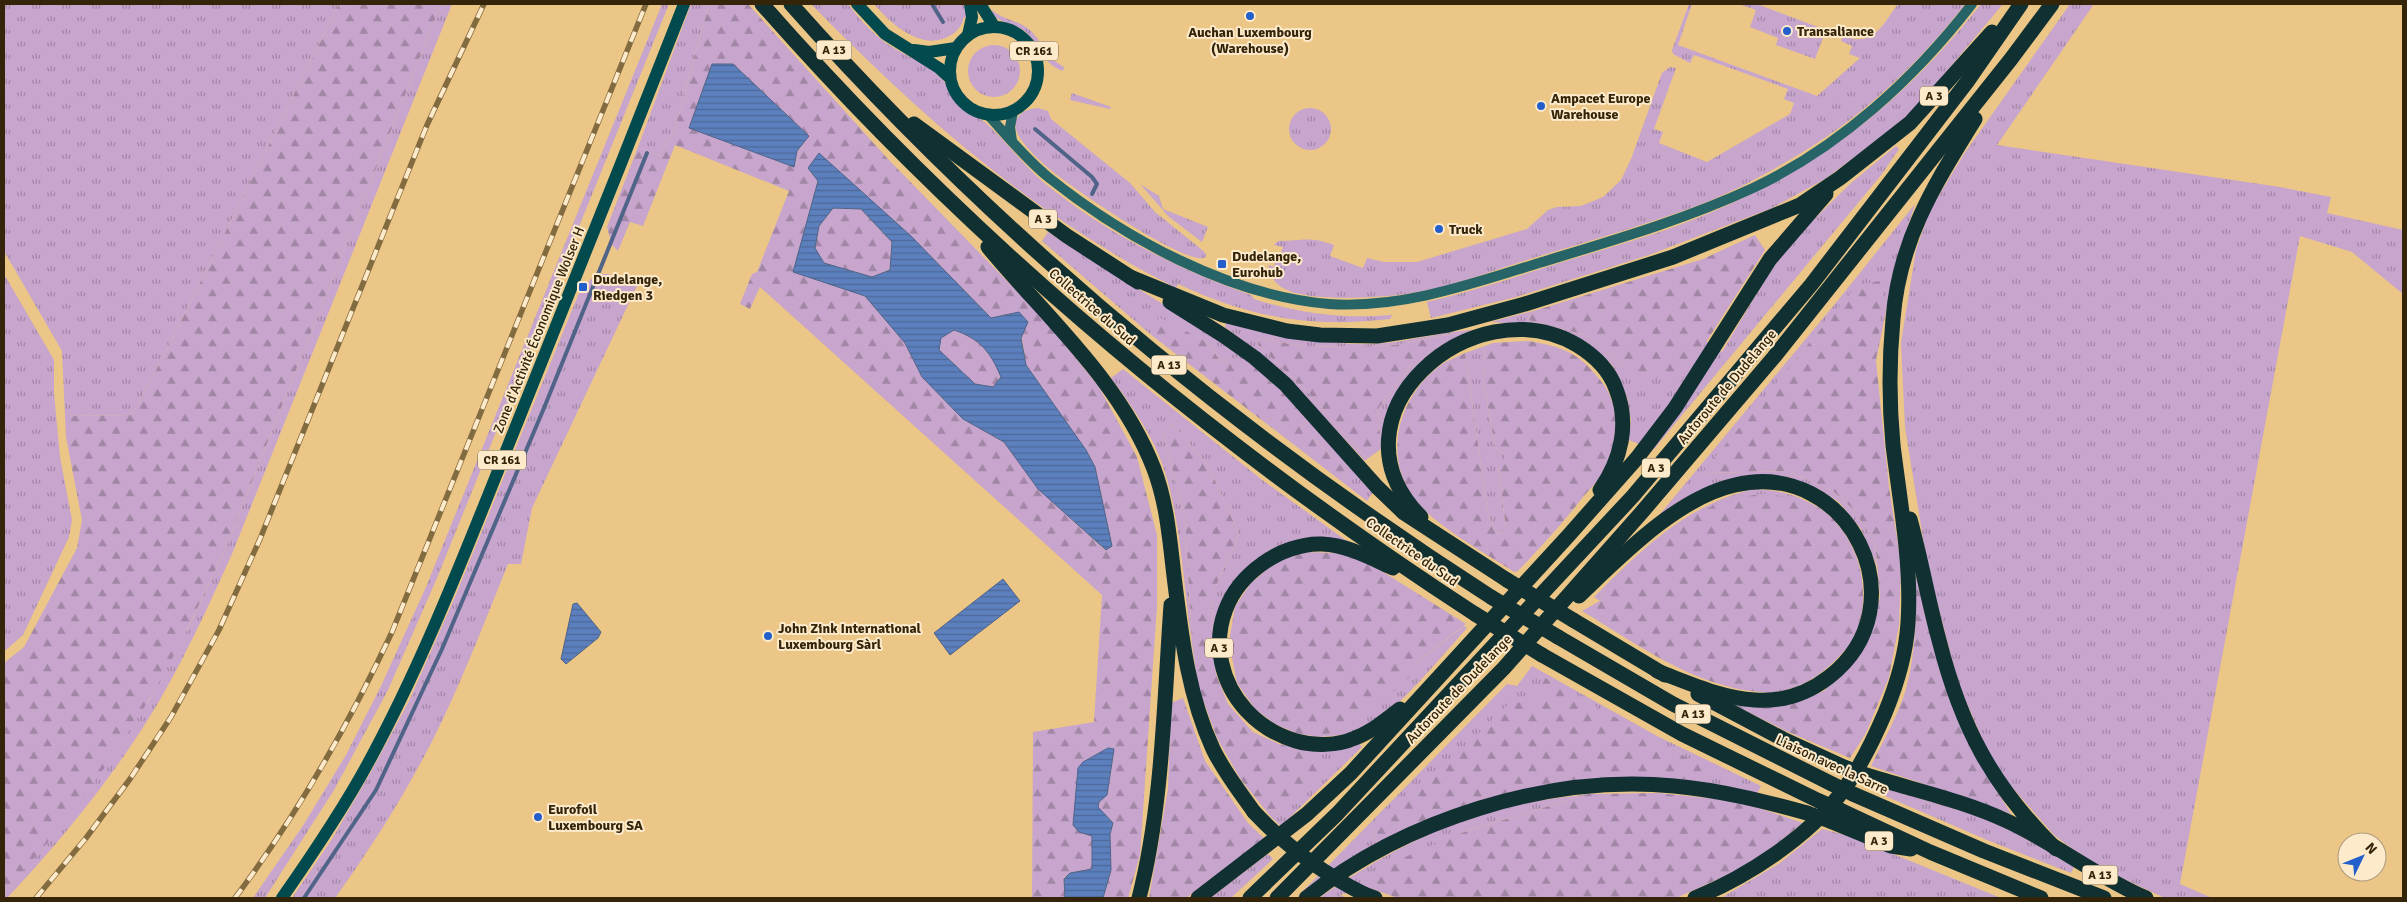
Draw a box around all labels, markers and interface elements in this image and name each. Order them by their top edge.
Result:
marker: Auchan Luxembourg (Warehouse) [1244,10,1256,22]
place label: Transaliance [1797,23,1874,40]
place label: Auchan Luxembourg (Warehouse) [1188,24,1312,57]
marker: Transaliance [1781,25,1793,37]
road number: A 13 [816,40,852,60]
road number: CR 161 [1010,41,1058,60]
road number: A 3 [1920,86,1948,105]
place label: Ampacet Europe Warehouse [1551,90,1650,123]
marker: Ampacet Europe Warehouse [1535,100,1547,112]
road number: A 3 [1029,210,1057,228]
place label: Truck [1449,221,1483,238]
marker: Truck [1433,223,1445,235]
street label: Zone d'Activité Économique Wolser H [490,224,588,436]
place label: Dudelange, Eurohub [1232,248,1301,281]
marker: Dudelange, Eurohub [1216,258,1228,270]
street label: Collectrice du Sud [1045,265,1139,349]
place label: Dudelange, Riedgen 3 [593,271,662,304]
marker: Dudelange, Riedgen 3 [577,281,589,293]
street label: Autoroute de Dudelange [1674,326,1780,448]
road number: A 13 [1152,356,1186,374]
road number: CR 161 [478,450,526,470]
road number: A 3 [1642,458,1670,478]
street label: Collectrice du Sud [1363,514,1461,590]
place label: John Zink International Luxembourg Sàrl [778,620,922,653]
marker: John Zink International Luxembourg Sàrl [762,630,774,642]
street label: Autoroute de Dudelange [1403,631,1515,747]
road number: A 3 [1205,638,1233,658]
road number: A 13 [1676,704,1710,724]
street label: Liaison avec la Sarre [1773,732,1891,798]
place label: Eurofoil Luxembourg SA [548,801,643,834]
marker: Eurofoil Luxembourg SA [532,811,544,823]
road number: A 3 [1865,831,1893,850]
north arrow [2337,832,2387,882]
text: N [2362,839,2381,858]
road number: A 13 [2082,866,2118,884]

